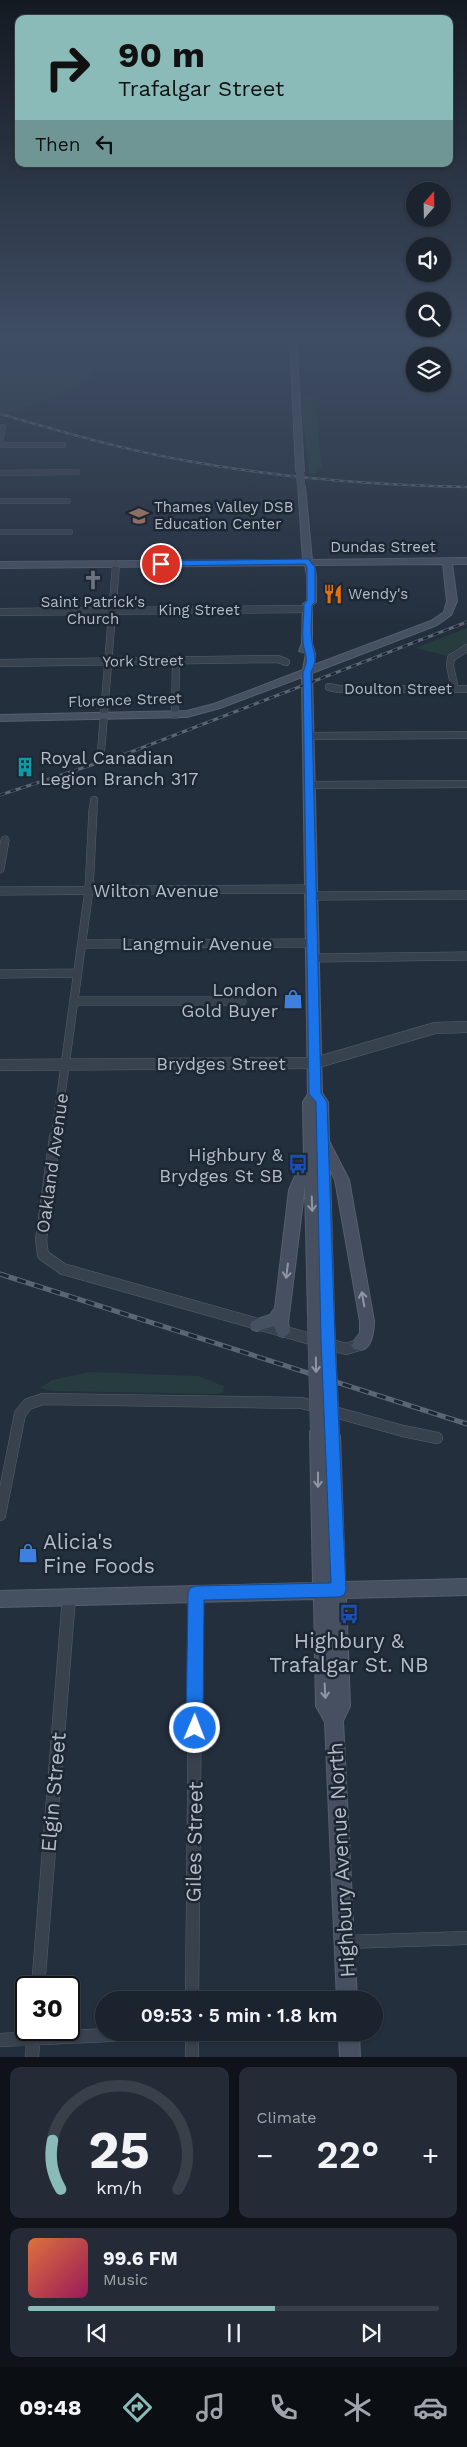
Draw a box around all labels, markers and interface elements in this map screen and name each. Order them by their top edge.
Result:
text: 90 m [118,34,205,76]
icon: right [35,35,100,100]
text: Trafalgar Street [118,76,284,101]
icon: left [91,130,119,158]
text: Then [35,133,81,156]
north arrow [406,182,451,228]
map controls [406,182,451,392]
button: sound [406,237,451,282]
button: search [406,292,451,337]
button: layers [406,347,451,392]
place label: Thames Valley DSB Education Center [154,498,294,533]
school or university icon: Thames Valley DSB Education Center [128,505,150,527]
street label: Dundas Street [330,538,436,556]
pin [140,543,182,585]
icon: arrive [147,550,175,578]
church icon: Saint Patrick's Church [82,569,104,591]
restaurant icon: Wendy's [322,583,344,605]
place label: Wendy's [348,585,408,603]
place label: Saint Patrick's Church [41,593,145,628]
street label: King Street [158,601,240,619]
street label: York Street [102,651,184,671]
street label: Doulton Street [344,680,453,698]
street label: Florence Street [68,689,183,711]
place label: Royal Canadian Legion Branch 317 [40,747,198,789]
building icon: Royal Canadian Legion Branch 317 [14,756,36,778]
street label: Wilton Avenue [93,880,219,901]
street label: Langmuir Avenue [122,933,272,954]
place label: London Gold Buyer [181,979,278,1021]
shop icon: London Gold Buyer [282,988,304,1010]
street label: Brydges Street [156,1053,286,1074]
street label: Oakland Avenue [32,1092,72,1234]
place label: Highbury & Brydges St SB [159,1144,284,1186]
bus stop icon: Highbury & Brydges St SB [287,1153,309,1175]
one-way arrow [307,1196,316,1212]
one-way arrow [282,1263,292,1279]
one-way arrow [357,1291,367,1307]
one-way arrow [311,1356,321,1373]
one-way arrow [313,1472,323,1488]
place label: Alicia's Fine Foods [43,1529,155,1578]
shop icon: Alicia's Fine Foods [17,1542,39,1564]
bus stop icon: Highbury & Trafalgar St. NB [338,1603,360,1625]
place label: Highbury & Trafalgar St. NB [269,1628,429,1677]
one-way arrow [320,1683,329,1699]
position arrow [168,1701,220,1753]
street label: Elgin Street [35,1731,71,1853]
street label: Highbury Avenue North [322,1742,360,1978]
street label: Giles Street [180,1781,208,1903]
speed limit sign: 30 [15,1976,80,2041]
text: 09:53 · 5 min · 1.8 km [141,2004,337,2027]
text: Climate [257,2108,317,2127]
text: 25 [89,2120,150,2181]
text: 22° [316,2133,379,2177]
text: − [257,2139,273,2172]
text: + [422,2139,439,2172]
text: km/h [96,2177,142,2198]
text: 99.6 FM [103,2247,178,2270]
text: Music [103,2270,148,2289]
icon: previous [83,2319,111,2347]
icon: pause [220,2319,248,2347]
icon: next [357,2319,385,2347]
icon: directions [120,2390,155,2425]
icon: music [193,2390,228,2425]
icon: phone [266,2390,301,2425]
icon: climate [340,2390,375,2425]
icon: car [413,2390,448,2425]
text: 09:48 [19,2395,82,2420]

